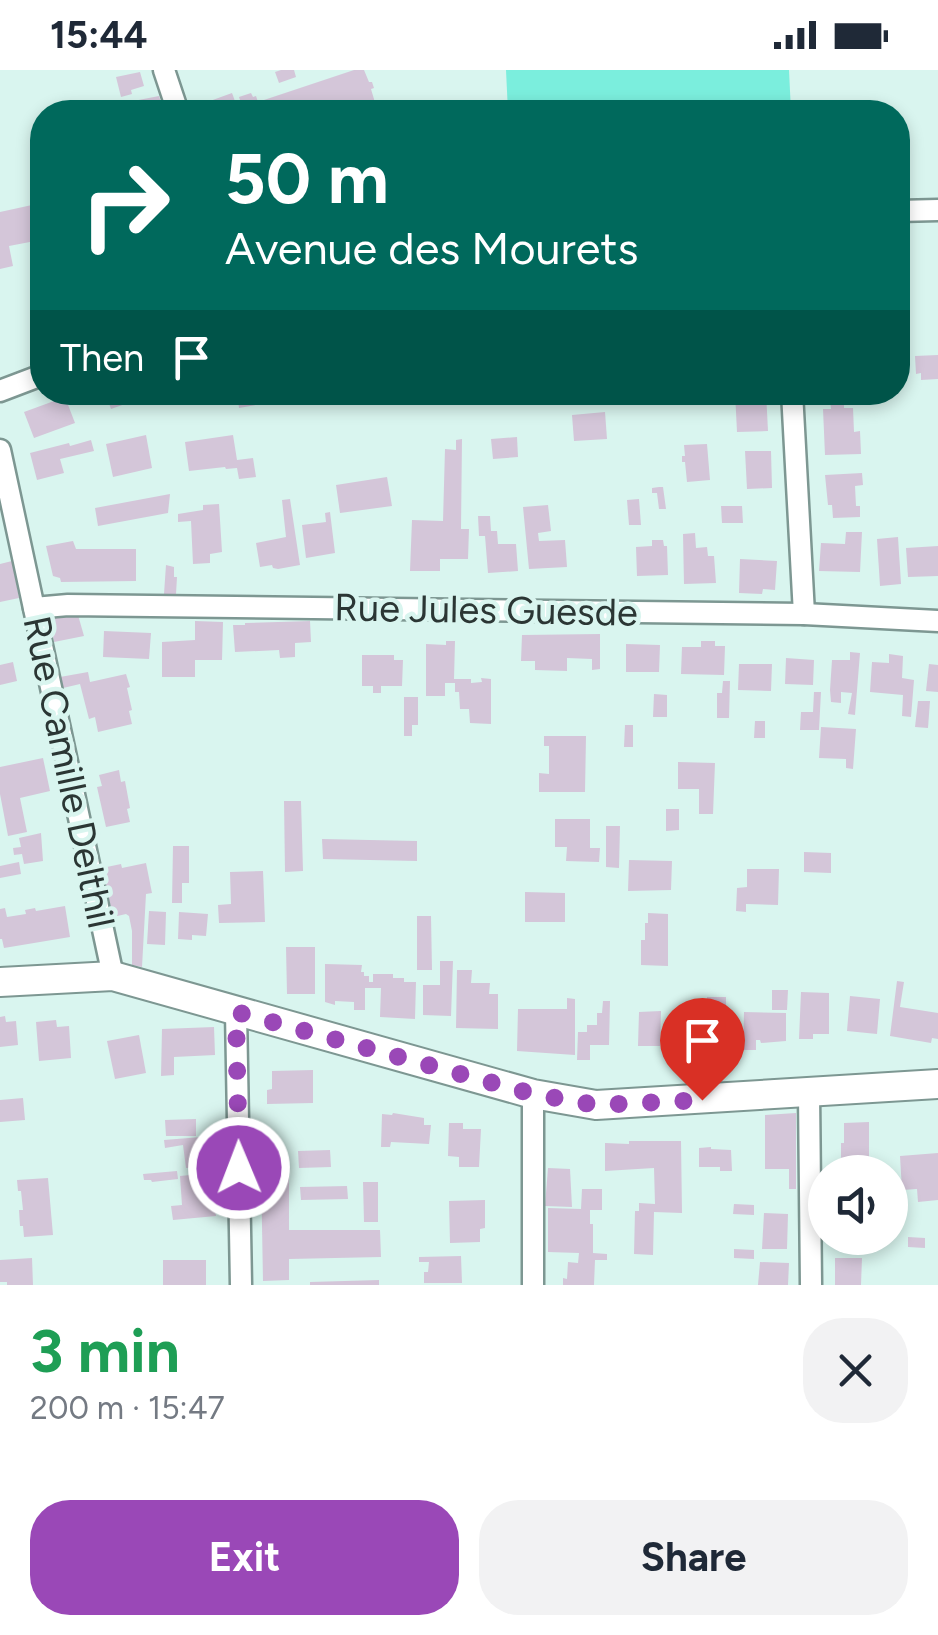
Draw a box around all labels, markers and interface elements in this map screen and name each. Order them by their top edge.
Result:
text: 15:44 [50,12,148,58]
text: 50 m [225,136,389,221]
icon: right [60,140,190,270]
text: Avenue des Mourets [225,221,638,275]
icon: arrive [164,330,219,385]
text: Then [60,335,144,381]
street label: Rue Jules Guesde [334,584,638,636]
street label: Rue Camille Delthil [13,612,125,932]
pin [660,998,745,1101]
icon: arrive [675,1013,730,1068]
position arrow [187,1116,291,1220]
map controls [808,1155,908,1255]
button: sound [808,1155,908,1255]
text: 3 min [30,1315,180,1387]
button: close [803,1318,908,1423]
text: 200 m · 15:47 [30,1389,225,1427]
button: Exit [30,1500,459,1615]
button: Share [479,1500,908,1615]

